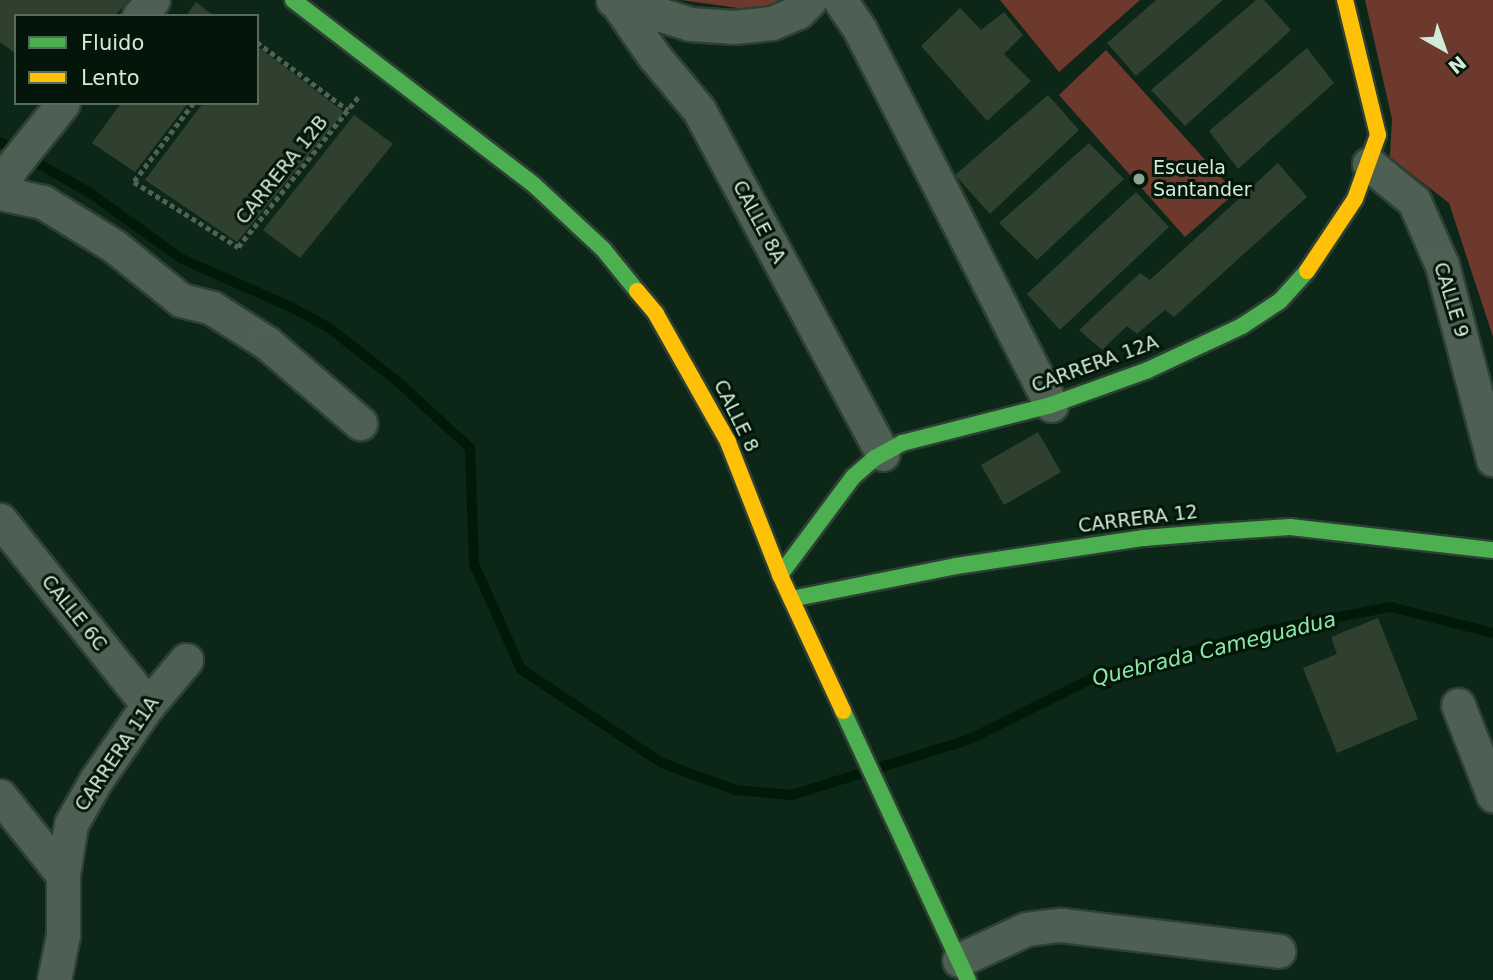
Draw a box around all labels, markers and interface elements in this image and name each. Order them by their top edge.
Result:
legend [14,14,259,105]
north arrow [1409,14,1479,84]
text: Fluido [81,31,144,55]
text: N [1444,52,1471,79]
text: Lento [81,66,140,90]
street label: CARRERA 12B [231,111,333,229]
place label: Escuela Santander [1153,157,1251,201]
marker: Escuela Santander [1131,171,1147,187]
street label: CALLE 8A [728,177,790,267]
street label: CALLE 9 [1429,260,1473,340]
street label: CARRERA 12A [1028,330,1162,398]
street label: CALLE 8 [709,376,763,456]
street label: CARRERA 12 [1077,500,1199,538]
street label: CALLE 6C [37,571,111,655]
water label: Quebrada Cameguadua [1089,606,1339,692]
street label: CARRERA 11A [70,692,164,816]

